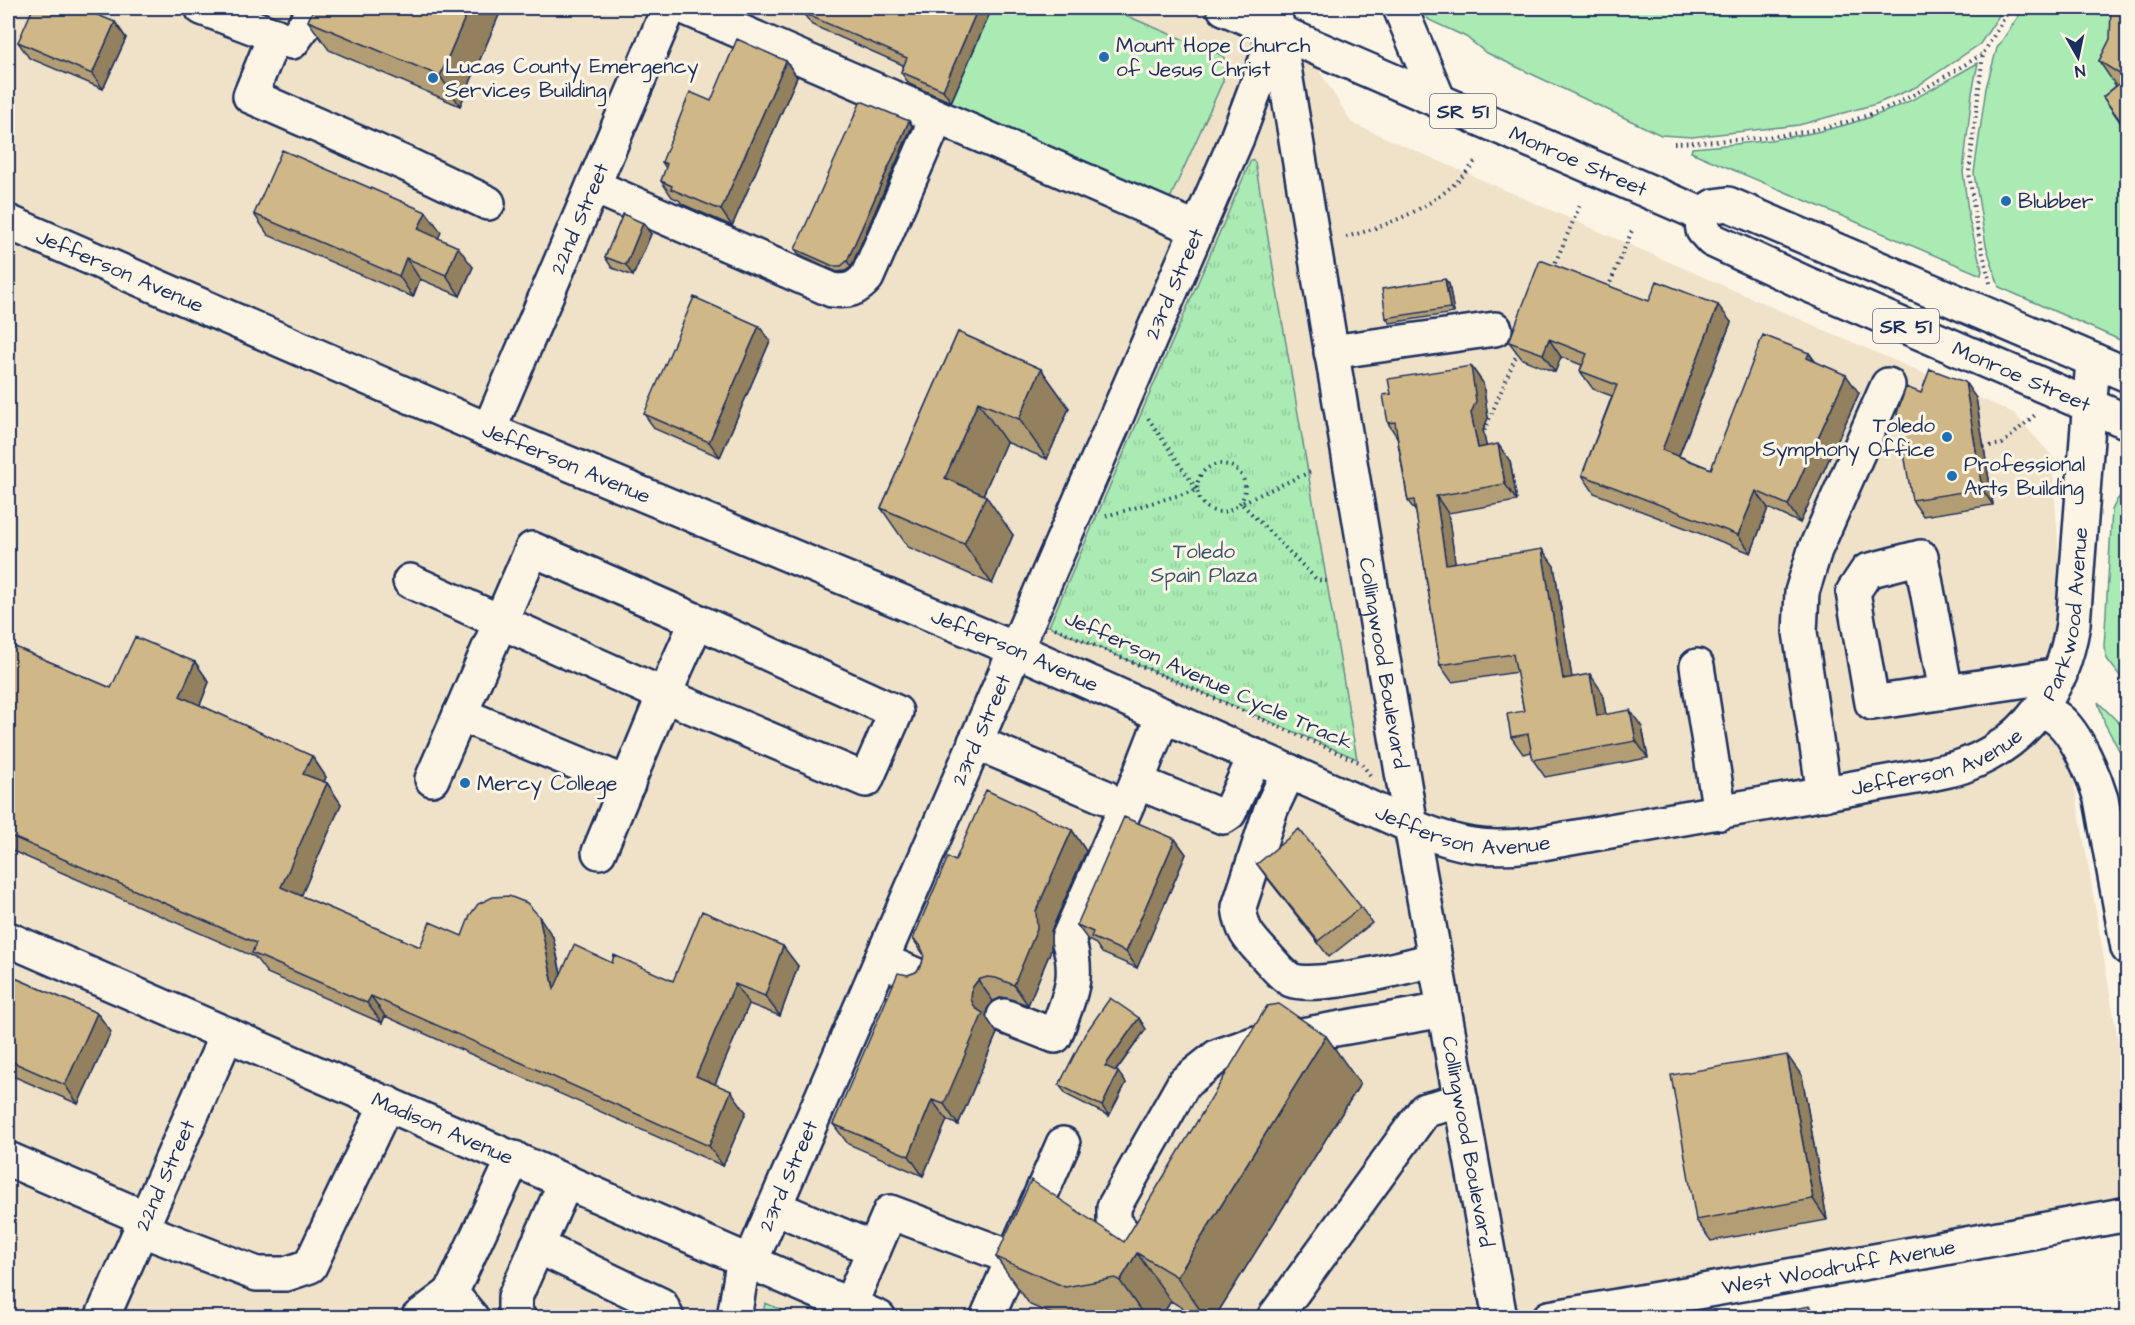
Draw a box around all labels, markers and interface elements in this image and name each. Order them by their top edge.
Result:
north arrow [2048,27,2108,87]
place label: Mount Hope Church of Jesus Christ [1116,31,1311,84]
marker: Mount Hope Church of Jesus Christ [1097,50,1111,64]
place label: Lucas County Emergency Services Building [445,52,699,107]
text: N [2074,59,2087,82]
marker: Lucas County Emergency Services Building [426,71,440,85]
road number: SR 51 [1430,94,1496,128]
street label: Monroe Street [1505,119,1652,204]
street label: 22nd Street [543,158,616,279]
place label: Blubber [2018,187,2094,216]
marker: Blubber [1999,194,2013,208]
street label: Jefferson Avenue [31,222,208,320]
street label: 23rd Street [1138,223,1211,344]
road number: SR 51 [1873,309,1939,343]
street label: Monroe Street [1948,334,2096,419]
place label: Toledo Symphony Office [1762,411,1935,466]
street label: Jefferson Avenue [478,415,655,511]
marker: Toledo Symphony Office [1940,430,1954,444]
place label: Professional Arts Building [1964,450,2085,505]
marker: Professional Arts Building [1945,469,1959,483]
street label: Parkwood Avenue [2035,526,2095,706]
park label: Toledo Spain Plaza [1151,537,1258,591]
street label: Collingwood Boulevard [1351,555,1415,771]
street label: Jefferson Avenue [926,602,1103,699]
street label: Jefferson Avenue Cycle Track [1059,604,1358,759]
street label: 23rd Street [945,669,1018,790]
street label: Jefferson Avenue [1849,722,2029,803]
place label: Mercy College [477,769,617,800]
marker: Mercy College [458,776,472,790]
street label: Jefferson Avenue [1371,798,1553,862]
street label: Collingwood Boulevard [1434,1034,1501,1250]
street label: Madison Avenue [367,1085,518,1172]
street label: 22nd Street [128,1115,203,1236]
street label: 23rd Street [752,1115,825,1236]
street label: West Woodruff Avenue [1720,1232,1958,1302]

